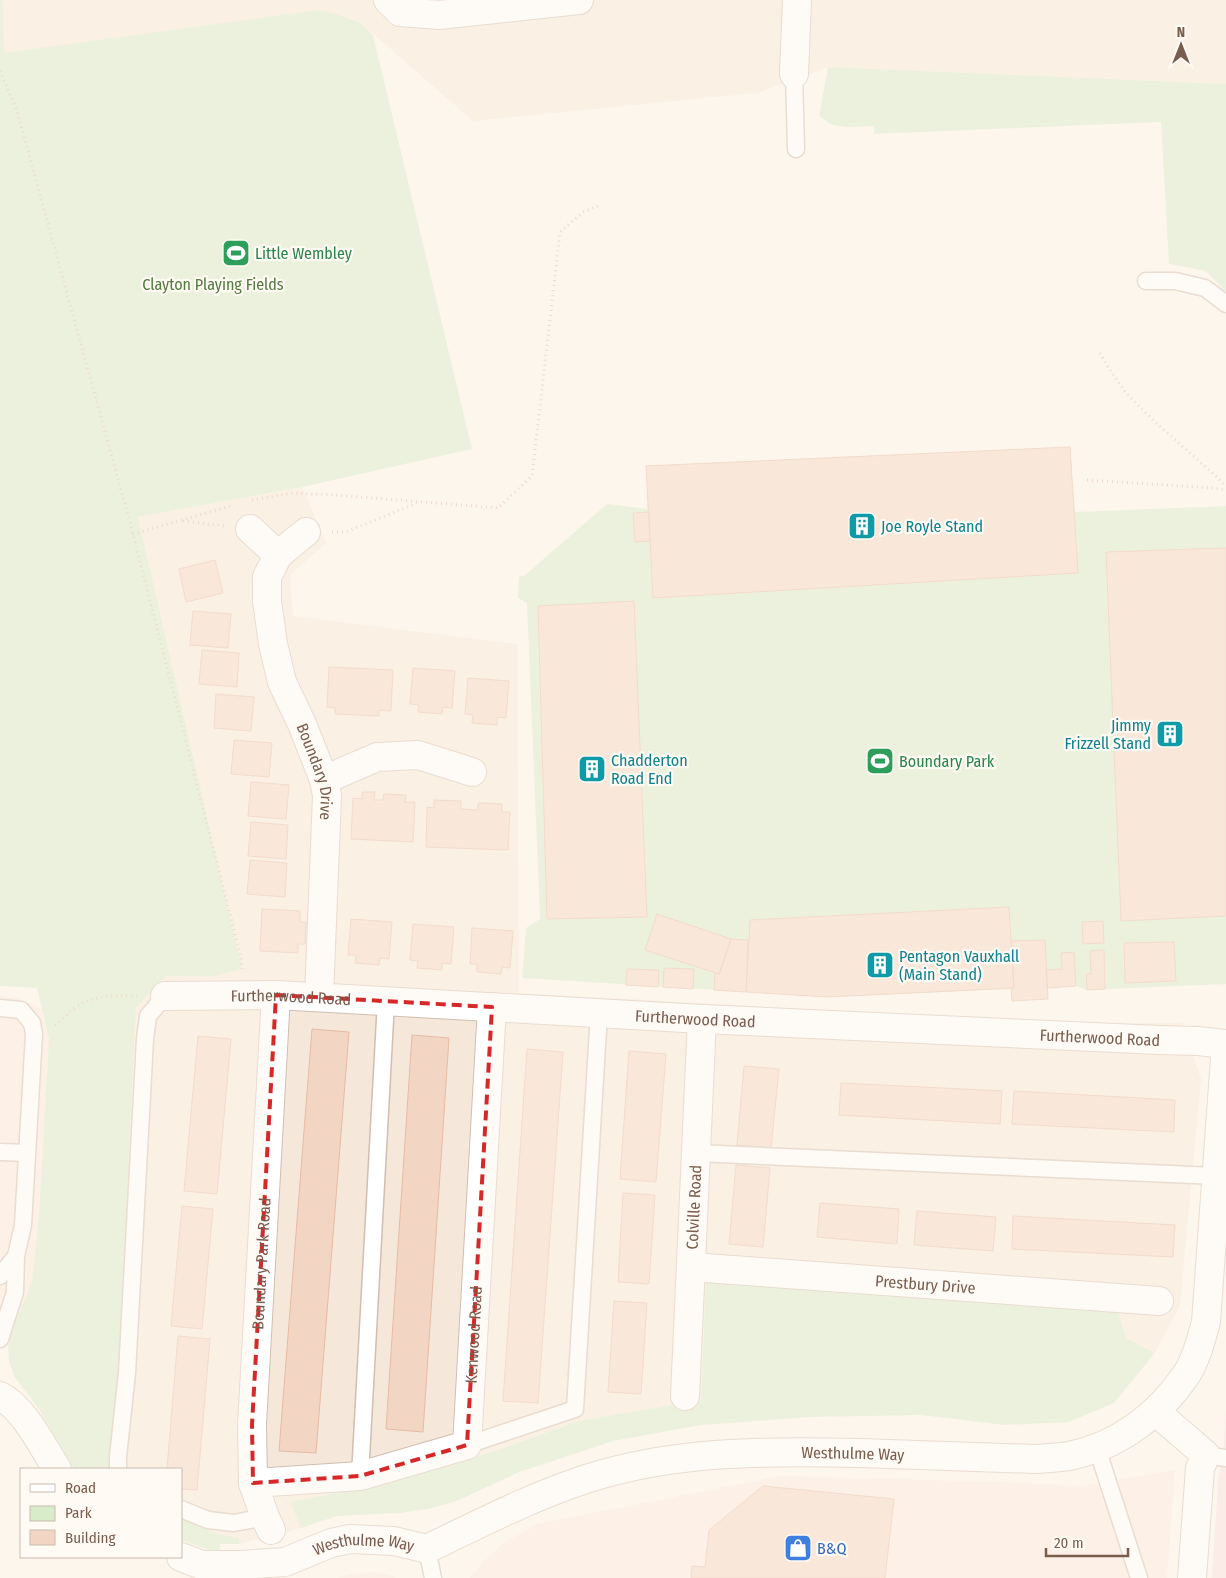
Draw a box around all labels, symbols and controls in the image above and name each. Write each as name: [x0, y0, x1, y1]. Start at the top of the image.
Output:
north arrow: [1156, 20, 1206, 70]
text: N: [1177, 24, 1185, 41]
sports icon: Little Wembley: [221, 238, 251, 268]
place label: Little Wembley: [255, 244, 353, 263]
park label: Clayton Playing Fields: [142, 275, 284, 294]
building icon: Joe Royle Stand: [847, 511, 877, 541]
place label: Joe Royle Stand: [881, 517, 983, 536]
place label: Jimmy Frizzell Stand: [1064, 716, 1152, 753]
building icon: Jimmy Frizzell Stand: [1155, 719, 1185, 749]
street label: Boundary Drive: [293, 720, 336, 821]
sports icon: Boundary Park: [865, 746, 895, 776]
place label: Chadderton Road End: [611, 751, 688, 788]
place label: Boundary Park: [899, 752, 995, 771]
building icon: Chadderton Road End: [577, 754, 607, 784]
place label: Pentagon Vauxhall (Main Stand): [899, 947, 1019, 984]
building icon: Pentagon Vauxhall (Main Stand): [865, 950, 895, 980]
street label: Furtherwood Road: [231, 986, 352, 1009]
street label: Furtherwood Road: [635, 1006, 756, 1031]
street label: Furtherwood Road: [1039, 1026, 1160, 1050]
street label: Colville Road: [683, 1164, 705, 1250]
street label: Boundary Park Road: [248, 1197, 275, 1330]
street label: Prestbury Drive: [875, 1271, 976, 1298]
street label: Kenwood Road: [462, 1286, 486, 1384]
street label: Westhulme Way: [801, 1443, 906, 1465]
legend: [20, 1468, 182, 1558]
text: Road: [65, 1479, 96, 1497]
text: Park: [65, 1504, 92, 1522]
scale bar: [1046, 1526, 1128, 1558]
text: Building: [65, 1529, 116, 1547]
street label: Westhulme Way: [310, 1530, 417, 1559]
shop icon: B&Q: [783, 1533, 813, 1563]
text: 20 m: [1054, 1534, 1084, 1552]
place label: B&Q: [817, 1539, 846, 1558]

